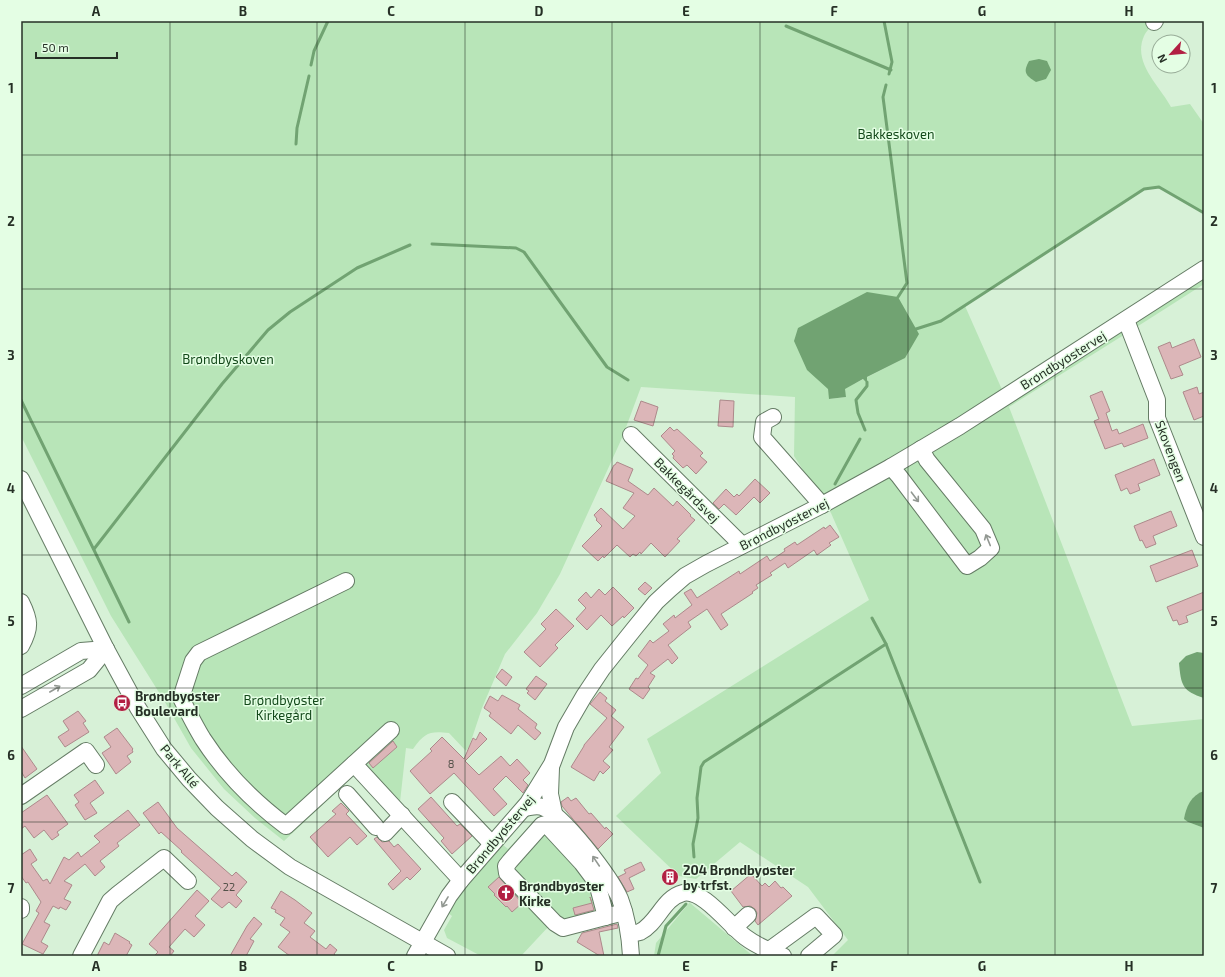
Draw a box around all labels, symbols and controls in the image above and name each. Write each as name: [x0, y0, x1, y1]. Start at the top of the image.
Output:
text: A: [92, 3, 101, 19]
text: B: [239, 3, 247, 19]
text: C: [387, 3, 395, 19]
text: D: [535, 3, 544, 19]
text: E: [682, 3, 690, 19]
text: F: [830, 3, 838, 19]
text: G: [978, 3, 986, 19]
text: H: [1125, 3, 1134, 19]
scale bar: [36, 34, 117, 60]
north arrow: [1151, 34, 1191, 74]
text: 50 m: [42, 40, 69, 54]
text: N: [1154, 52, 1169, 65]
text: 1: [8, 80, 14, 96]
text: 1: [1211, 80, 1217, 96]
park label: Bakkeskoven: [858, 126, 934, 142]
text: 2: [7, 213, 15, 229]
text: 2: [1210, 213, 1218, 229]
street label: Brøndbyøstervej: [1017, 327, 1109, 393]
text: 3: [7, 347, 15, 363]
text: 3: [1210, 347, 1218, 363]
park label: Brøndbyskoven: [182, 351, 274, 367]
street label: Skovengen: [1152, 418, 1190, 484]
street label: Bakkegårdsvej: [651, 454, 723, 526]
text: 4: [7, 480, 15, 496]
text: 4: [1210, 480, 1218, 496]
one-way arrow: [911, 492, 919, 503]
street label: Brøndbyøstervej: [737, 495, 831, 553]
one-way arrow: [984, 534, 991, 546]
text: 5: [7, 613, 15, 629]
text: 5: [1210, 613, 1218, 629]
one-way arrow: [49, 685, 61, 693]
place label: Brøndbyøster Boulevard: [135, 688, 220, 719]
park label: Brøndbyøster Kirkegård: [243, 692, 325, 723]
bus stop icon: Brøndbyøster Boulevard: [112, 693, 132, 713]
street label: Park Allé: [157, 741, 203, 791]
text: 6: [7, 747, 15, 763]
text: 6: [1210, 747, 1218, 763]
house number: 8: [448, 757, 454, 770]
street label: Brøndbyøstervej: [462, 791, 538, 877]
one-way arrow: [592, 856, 600, 867]
place label: 204 Brøndbyøster by trfst.: [683, 862, 795, 893]
building icon: 204 Brøndbyøster by trfst.: [660, 867, 680, 887]
place label: Brøndbyøster Kirke: [519, 878, 604, 909]
text: 7: [8, 880, 15, 896]
house number: 22: [223, 880, 235, 893]
text: 7: [1211, 880, 1218, 896]
church icon: Brøndbyøster Kirke: [496, 883, 516, 903]
one-way arrow: [441, 896, 449, 908]
text: A: [92, 958, 101, 974]
text: B: [239, 958, 247, 974]
text: C: [387, 958, 395, 974]
text: D: [535, 958, 544, 974]
text: E: [682, 958, 690, 974]
text: F: [830, 958, 838, 974]
text: G: [978, 958, 986, 974]
text: H: [1125, 958, 1134, 974]

